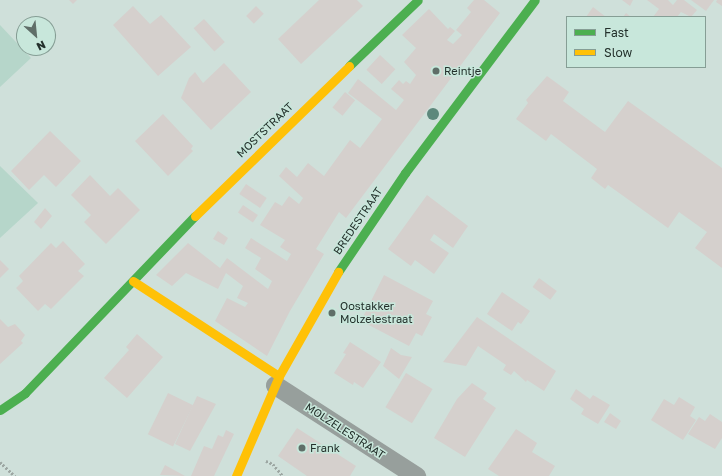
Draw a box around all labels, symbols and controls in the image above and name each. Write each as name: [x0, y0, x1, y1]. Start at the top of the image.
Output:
north arrow: [16, 16, 56, 56]
legend: [566, 16, 706, 68]
text: Fast: [604, 25, 629, 40]
text: N: [35, 39, 48, 54]
text: Slow: [604, 45, 632, 60]
place label: Reintje: [444, 64, 481, 78]
marker: Reintje: [431, 66, 441, 76]
street label: MOSTSTRAAT: [234, 100, 296, 160]
street label: BREDESTRAAT: [331, 185, 385, 257]
place label: Oostakker Molzelestraat: [340, 300, 413, 326]
marker: Oostakker Molzelestraat: [327, 308, 337, 318]
street label: MOLZELESTRAAT: [303, 400, 387, 462]
place label: Frank: [310, 441, 340, 455]
marker: Frank: [297, 443, 307, 453]

